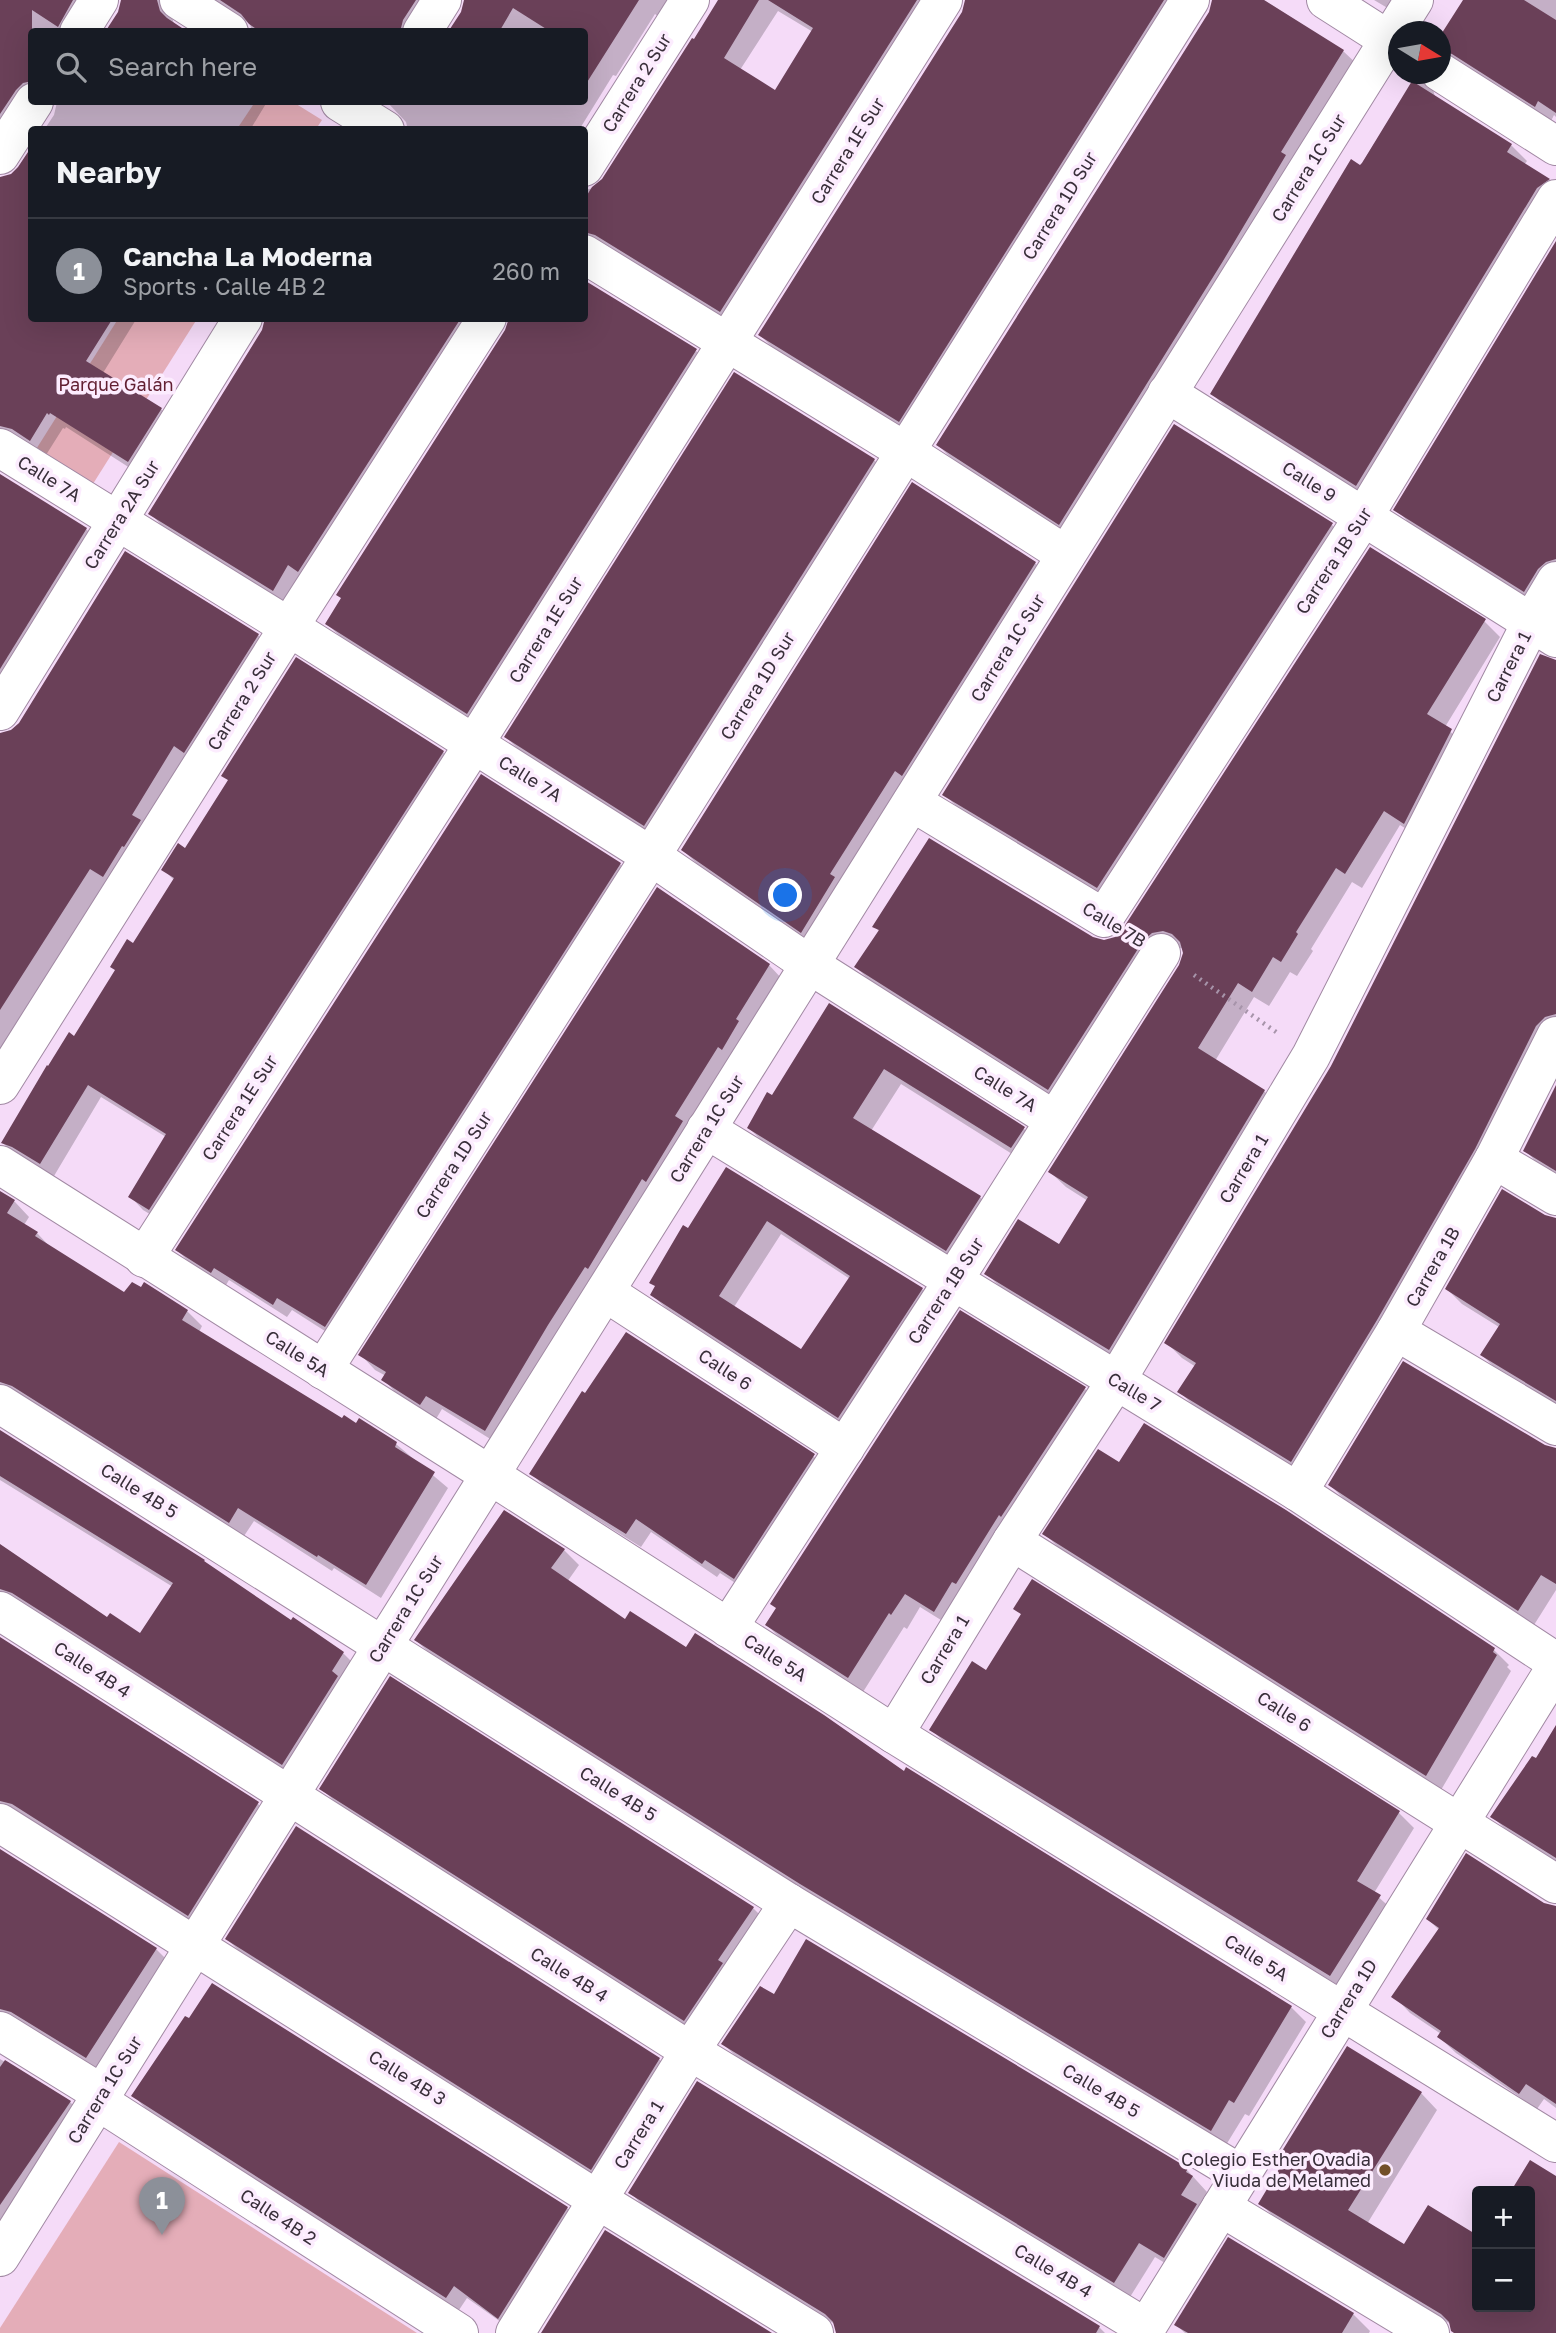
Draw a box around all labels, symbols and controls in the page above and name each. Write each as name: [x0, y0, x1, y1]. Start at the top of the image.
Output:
north arrow: [1388, 21, 1451, 84]
search box: [28, 28, 588, 105]
street label: Carrera 2 Sur: [597, 29, 675, 136]
icon: search: [52, 48, 90, 86]
text: Search here: [108, 51, 257, 82]
street label: Carrera 1E Sur: [806, 93, 889, 208]
street label: Carrera 1C Sur: [1266, 109, 1350, 226]
street label: Carrera 1D Sur: [1017, 147, 1101, 264]
text: Nearby: [56, 154, 161, 190]
text: Cancha La Moderna: [123, 241, 372, 272]
text: 1: [73, 257, 85, 285]
text: 260 m: [492, 257, 560, 285]
text: Sports · Calle 4B 2: [123, 272, 326, 300]
park label: Parque Galán: [58, 373, 174, 395]
street label: Calle 7A: [14, 450, 85, 506]
street label: Carrera 2A Sur: [79, 456, 164, 573]
street label: Calle 9: [1278, 456, 1341, 506]
street label: Carrera 1B Sur: [1290, 503, 1376, 618]
street label: Carrera 1E Sur: [504, 572, 587, 687]
street label: Carrera 1C Sur: [965, 589, 1049, 706]
street label: Carrera 1D Sur: [715, 627, 799, 744]
street label: Carrera 1: [1481, 627, 1535, 706]
street label: Carrera 2 Sur: [202, 647, 280, 754]
street label: Calle 7A: [495, 750, 566, 806]
your location: [768, 878, 802, 912]
street label: Calle 7B: [1079, 897, 1150, 952]
street label: Carrera 1E Sur: [197, 1050, 282, 1165]
street label: Calle 7A: [970, 1060, 1041, 1116]
street label: Carrera 1C Sur: [664, 1070, 748, 1187]
street label: Carrera 1D Sur: [410, 1107, 496, 1222]
street label: Carrera 1: [1214, 1130, 1273, 1207]
street label: Carrera 1B: [1400, 1222, 1464, 1311]
street label: Carrera 1B Sur: [902, 1233, 988, 1348]
street label: Calle 5A: [262, 1325, 334, 1381]
street label: Calle 6: [695, 1344, 757, 1395]
street label: Calle 7: [1104, 1367, 1165, 1416]
street label: Calle 4B 5: [97, 1458, 182, 1522]
street label: Carrera 1C Sur: [363, 1550, 447, 1667]
street label: Carrera 1: [915, 1611, 974, 1688]
street label: Calle 5A: [740, 1629, 811, 1686]
street label: Calle 4B 4: [50, 1636, 135, 1702]
street label: Calle 6: [1253, 1686, 1316, 1736]
street label: Calle 4B 5: [576, 1761, 661, 1825]
street label: Calle 5A: [1221, 1929, 1293, 1985]
street label: Calle 4B 4: [527, 1942, 612, 2007]
street label: Carrera 1D: [1315, 1955, 1381, 2042]
street label: Carrera 1C Sur: [62, 2031, 146, 2148]
street label: Calle 4B 3: [365, 2045, 450, 2109]
street label: Calle 4B 5: [1059, 2058, 1144, 2122]
street label: Carrera 1: [608, 2096, 668, 2173]
place label: Colegio Esther Ovadia Viuda de Melamed: [1181, 2148, 1371, 2191]
marker: Colegio Esther Ovadia Viuda de Melamed: [1377, 2162, 1393, 2178]
pin: 1: [139, 2177, 185, 2235]
street label: Calle 4B 2: [236, 2183, 321, 2249]
map controls: [1472, 2186, 1535, 2312]
button: +: [1472, 2186, 1535, 2249]
street label: Calle 4B 4: [1010, 2238, 1097, 2302]
button: −: [1472, 2249, 1535, 2312]

